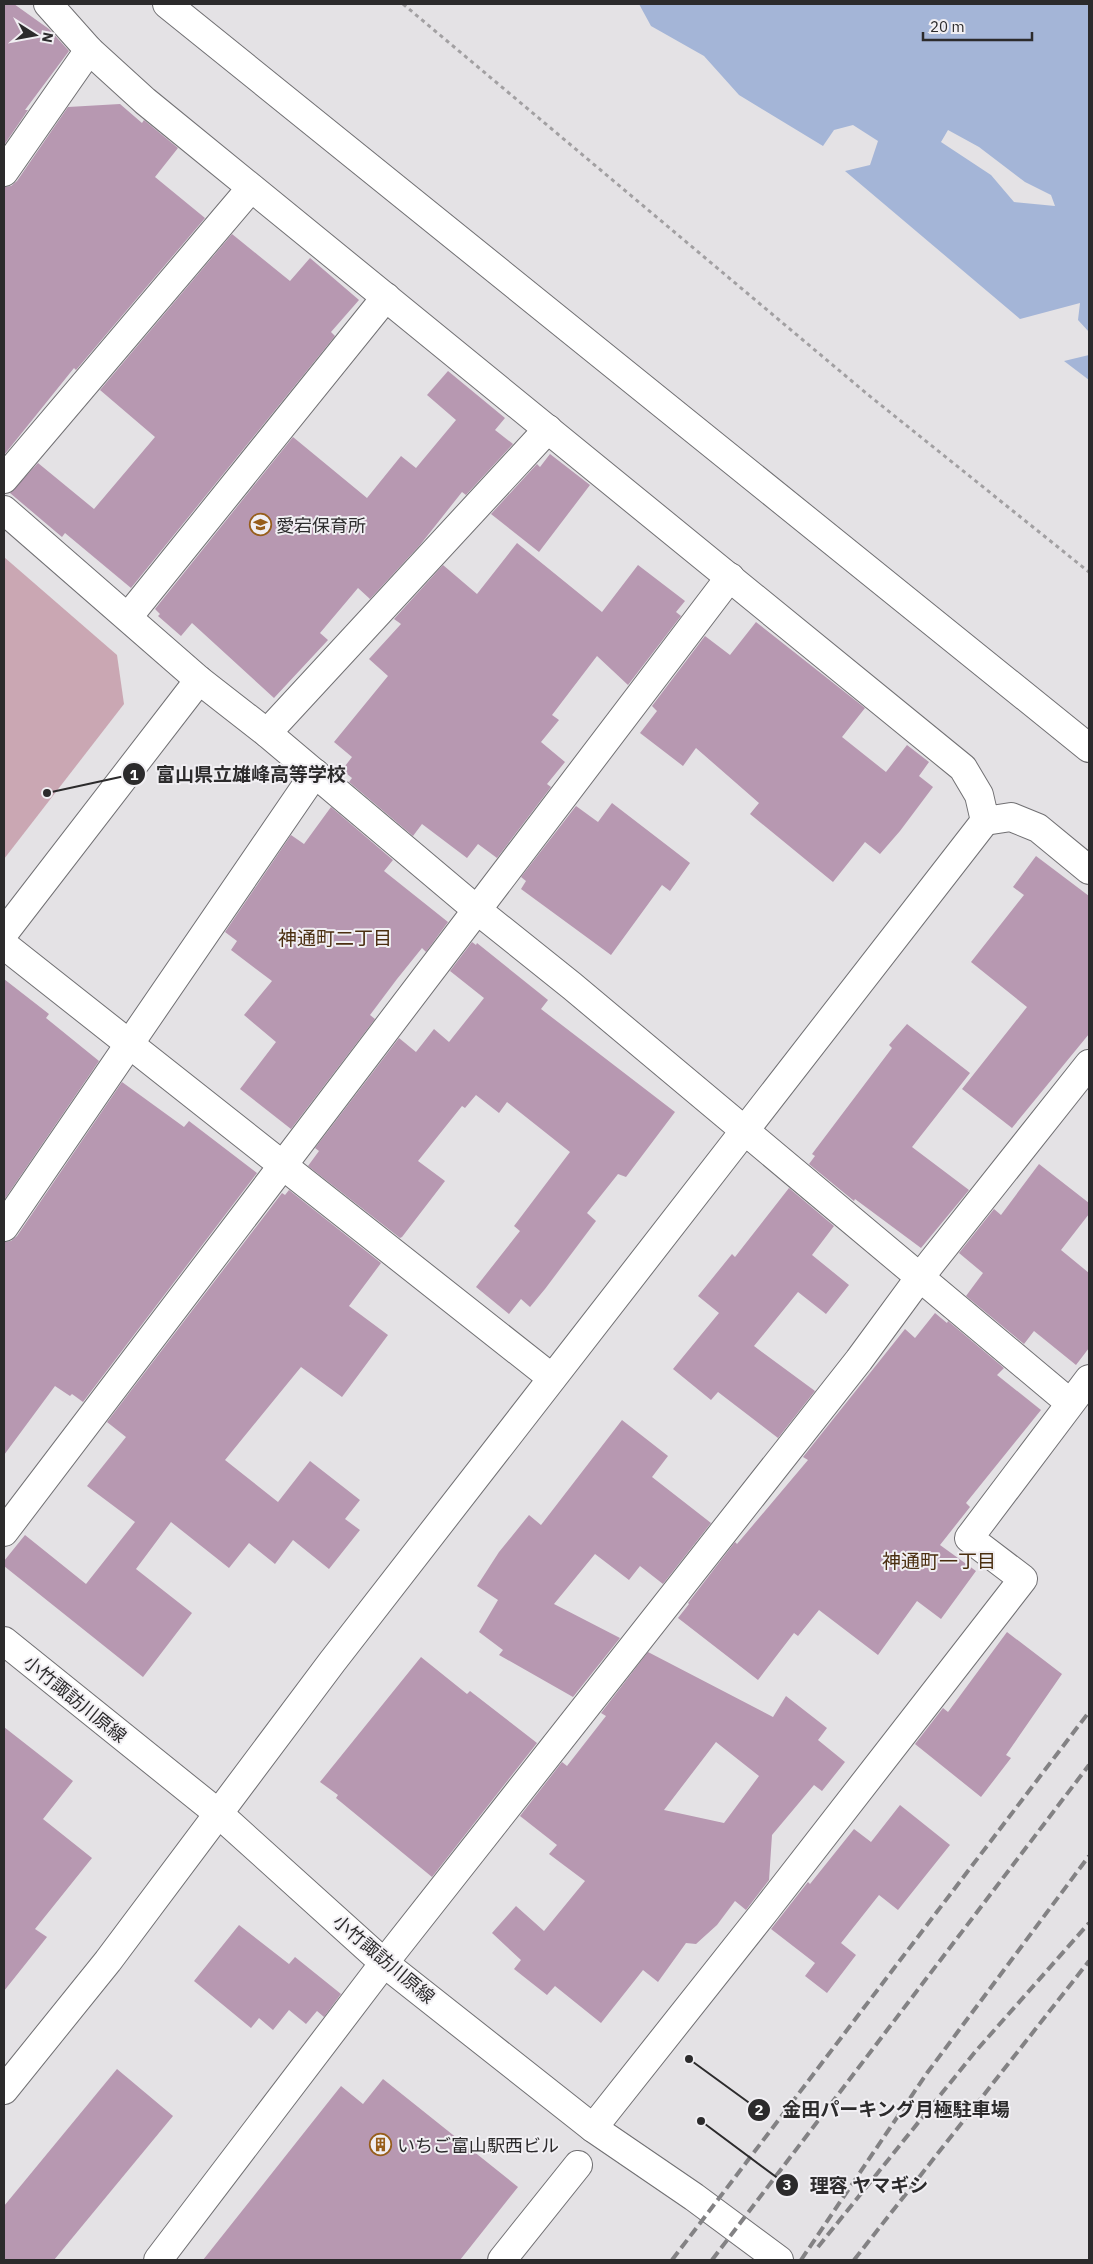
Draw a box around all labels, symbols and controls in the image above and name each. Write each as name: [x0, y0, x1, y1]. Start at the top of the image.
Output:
north arrow: [10, 10, 60, 60]
scale bar: [923, 10, 1032, 42]
text: 20 m: [930, 17, 965, 36]
text: N: [38, 31, 58, 44]
school or university icon: 愛宕保育所: [248, 513, 272, 537]
place label: 愛宕保育所: [276, 514, 366, 537]
callout: 富山県立雄峰高等学校: [121, 757, 356, 791]
text: 富山県立雄峰高等学校: [156, 762, 346, 786]
text: 1: [129, 765, 139, 784]
district label: 神通町二丁目: [278, 926, 392, 950]
district label: 神通町一丁目: [882, 1549, 996, 1573]
street label: 小竹諏訪川原線: [19, 1650, 131, 1748]
street label: 小竹諏訪川原線: [328, 1910, 440, 2008]
callout: 金田パーキング月極駐車場: [747, 2093, 1020, 2127]
text: 金田パーキング月極駐車場: [782, 2097, 1010, 2121]
text: 2: [754, 2100, 764, 2119]
building icon: いちご富山駅西ビル: [369, 2133, 393, 2157]
place label: いちご富山駅西ビル: [397, 2134, 559, 2157]
callout: 理容 ヤマギシ: [775, 2168, 938, 2202]
text: 理容 ヤマギシ: [810, 2173, 928, 2197]
text: 3: [782, 2175, 792, 2194]

